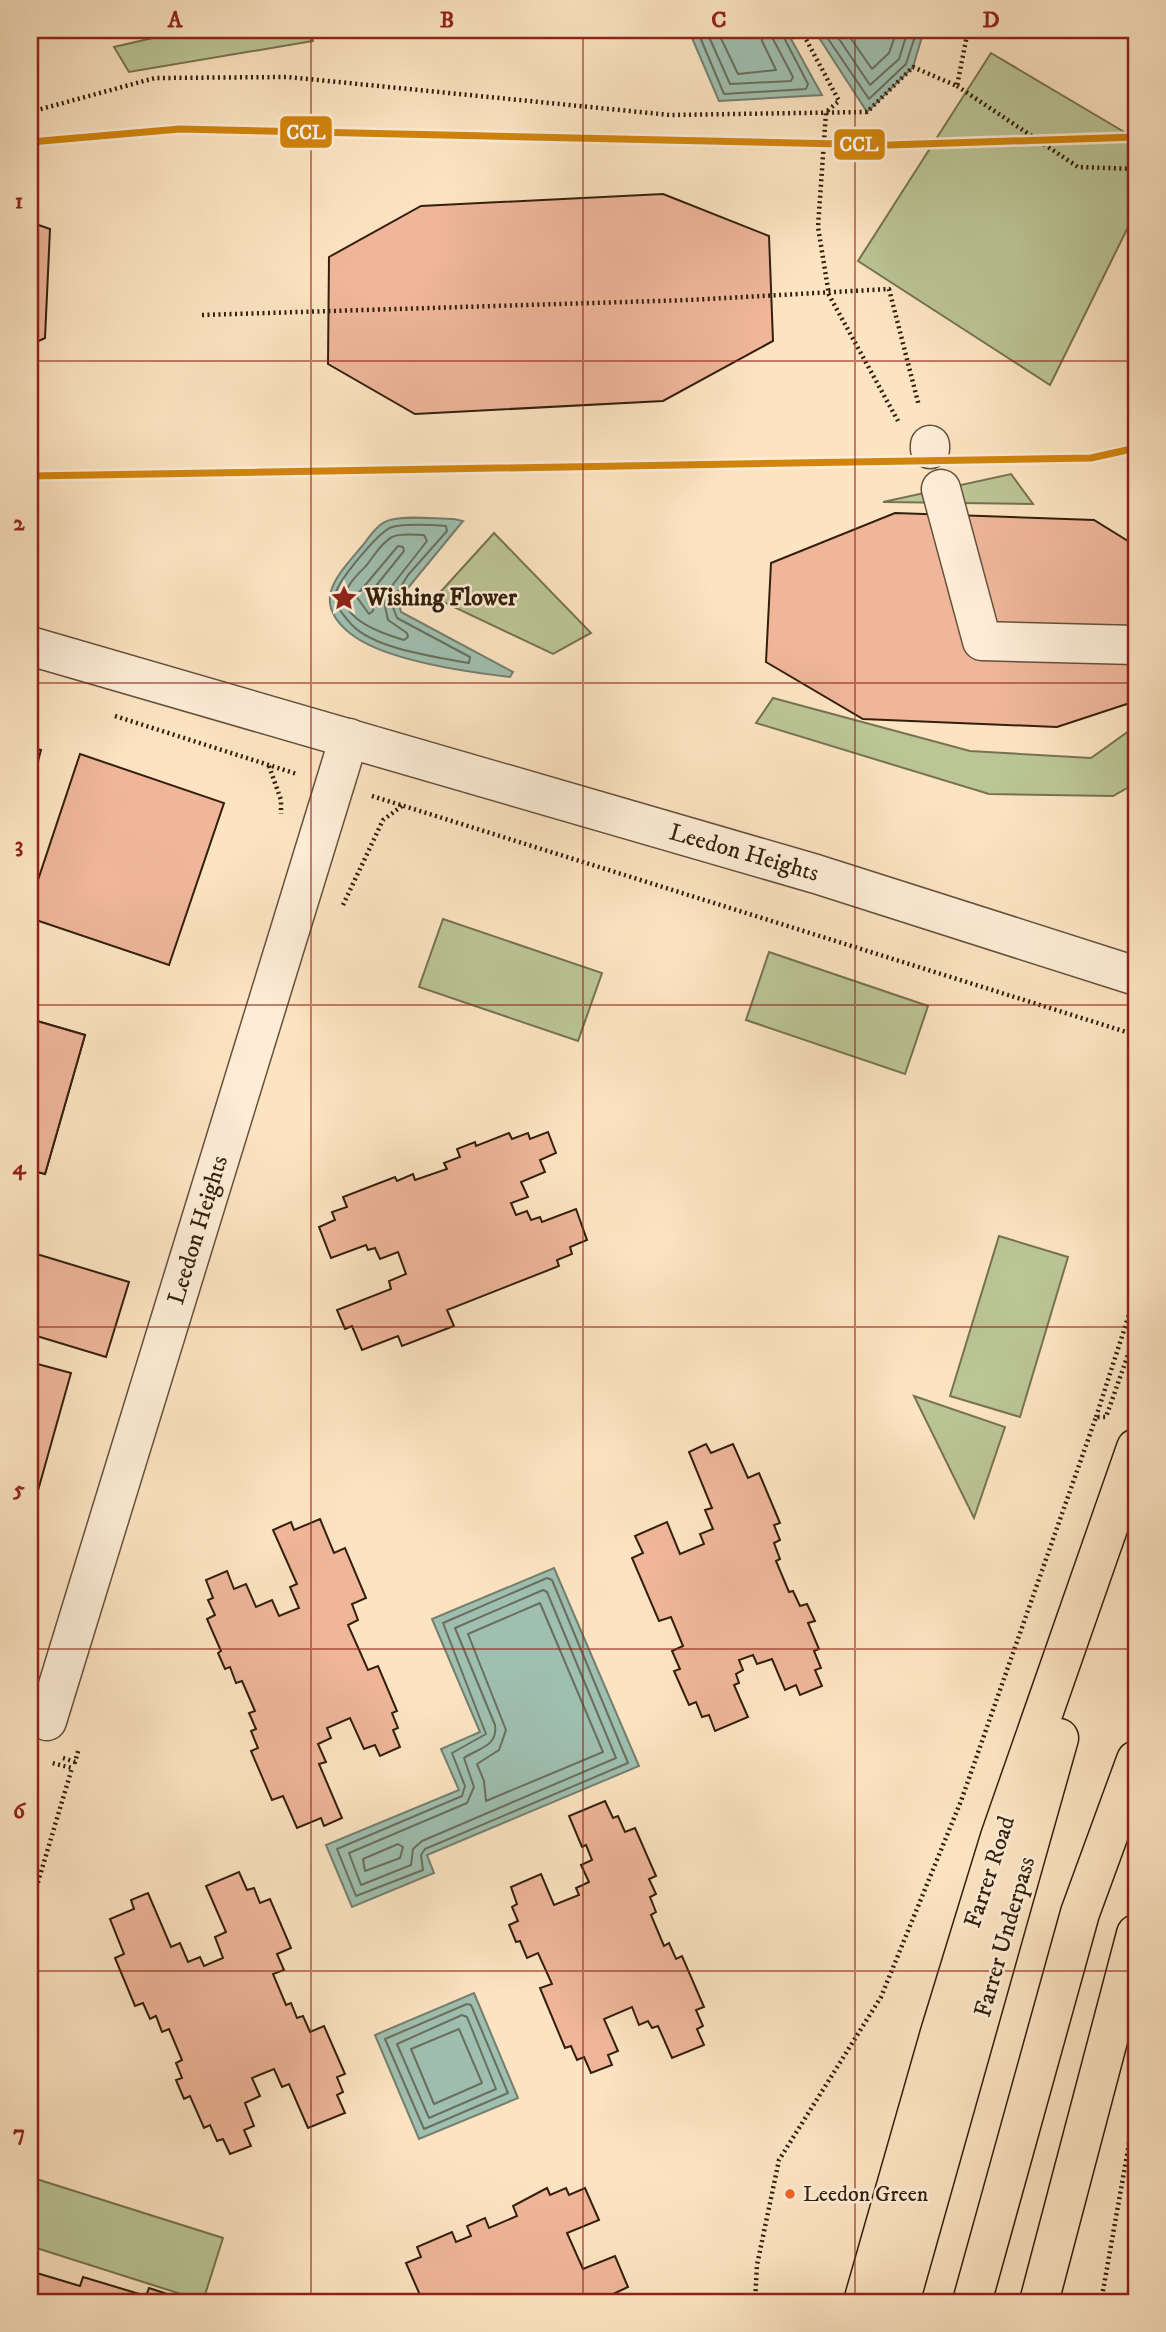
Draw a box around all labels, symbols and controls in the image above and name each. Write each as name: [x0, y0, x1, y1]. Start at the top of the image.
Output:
text: A: [167, 6, 184, 35]
text: B: [440, 6, 454, 35]
text: C: [711, 6, 727, 35]
text: D: [982, 6, 1000, 35]
line badge: CCL: [279, 115, 333, 149]
text: CCL: [287, 122, 326, 145]
line badge: CCL: [833, 128, 886, 161]
text: CCL: [840, 134, 879, 157]
text: 1: [15, 187, 23, 216]
text: 2: [13, 509, 25, 538]
place icon: Wishing Flower: [329, 583, 359, 613]
place label: Wishing Flower: [364, 583, 518, 613]
street label: Leedon Heights: [666, 817, 822, 889]
text: 3: [15, 831, 23, 860]
street label: Leedon Heights: [161, 1152, 235, 1308]
text: 4: [12, 1153, 27, 1182]
text: 5: [12, 1475, 25, 1504]
text: 6: [13, 1797, 27, 1826]
street label: Farrer Road: [958, 1812, 1022, 1932]
street label: Farrer Underpass: [968, 1853, 1042, 2021]
text: 7: [13, 2119, 25, 2148]
place label: Leedon Green: [803, 2181, 929, 2208]
marker: Leedon Green: [783, 2187, 797, 2201]

